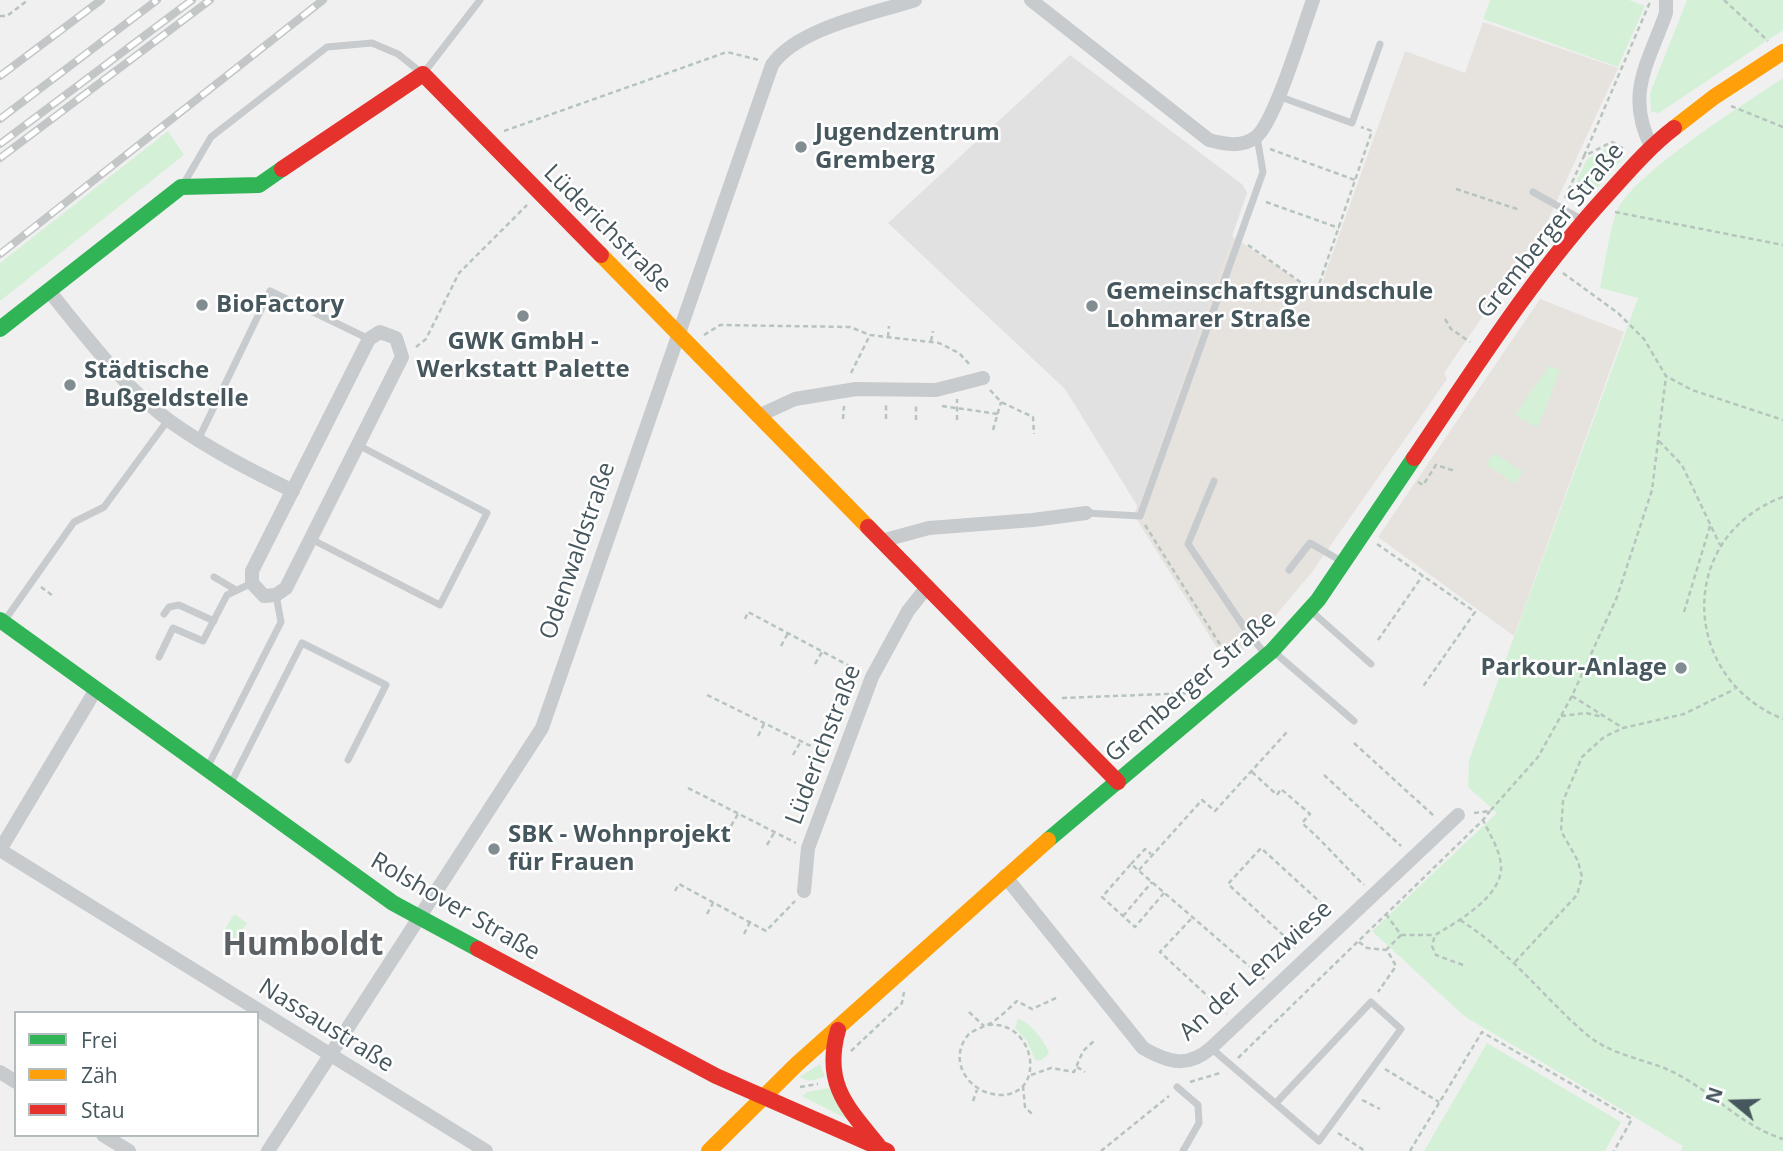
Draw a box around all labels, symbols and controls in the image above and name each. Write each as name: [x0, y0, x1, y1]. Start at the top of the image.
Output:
place label: Jugendzentrum Gremberg: [815, 119, 1000, 175]
street label: Gremberger Straße: [1472, 138, 1630, 324]
marker: Jugendzentrum Gremberg: [793, 139, 809, 155]
street label: Lüderichstraße: [537, 159, 677, 299]
place label: Gemeinschaftsgrundschule Lohmarer Straße: [1106, 278, 1433, 334]
place label: BioFactory: [216, 291, 344, 319]
marker: BioFactory: [194, 297, 210, 313]
marker: Gemeinschaftsgrundschule Lohmarer Straße: [1084, 298, 1100, 314]
marker: GWK GmbH - Werkstatt Palette: [515, 308, 531, 324]
place label: GWK GmbH - Werkstatt Palette: [416, 328, 630, 384]
place label: Städtische Bußgeldstelle: [84, 357, 249, 413]
marker: Städtische Bußgeldstelle: [62, 377, 78, 393]
street label: Odenwaldstraße: [534, 458, 622, 644]
street label: Gremberger Straße: [1100, 605, 1282, 769]
place label: Parkour-Anlage: [1481, 654, 1667, 682]
marker: Parkour-Anlage: [1673, 660, 1689, 676]
street label: Lüderichstraße: [780, 661, 868, 829]
place label: SBK - Wohnprojekt für Frauen: [508, 821, 731, 877]
marker: SBK - Wohnprojekt für Frauen: [486, 841, 502, 857]
street label: Rolshover Straße: [365, 847, 545, 967]
street label: An der Lenzwiese: [1174, 895, 1338, 1047]
district label: Humboldt: [223, 927, 383, 965]
street label: Nassaustraße: [253, 973, 399, 1079]
legend: [14, 1011, 259, 1137]
text: Frei: [81, 1026, 118, 1054]
text: Zäh: [81, 1061, 118, 1089]
north arrow: [1699, 1067, 1769, 1137]
text: N: [1699, 1084, 1729, 1107]
text: Stau: [81, 1096, 125, 1124]

